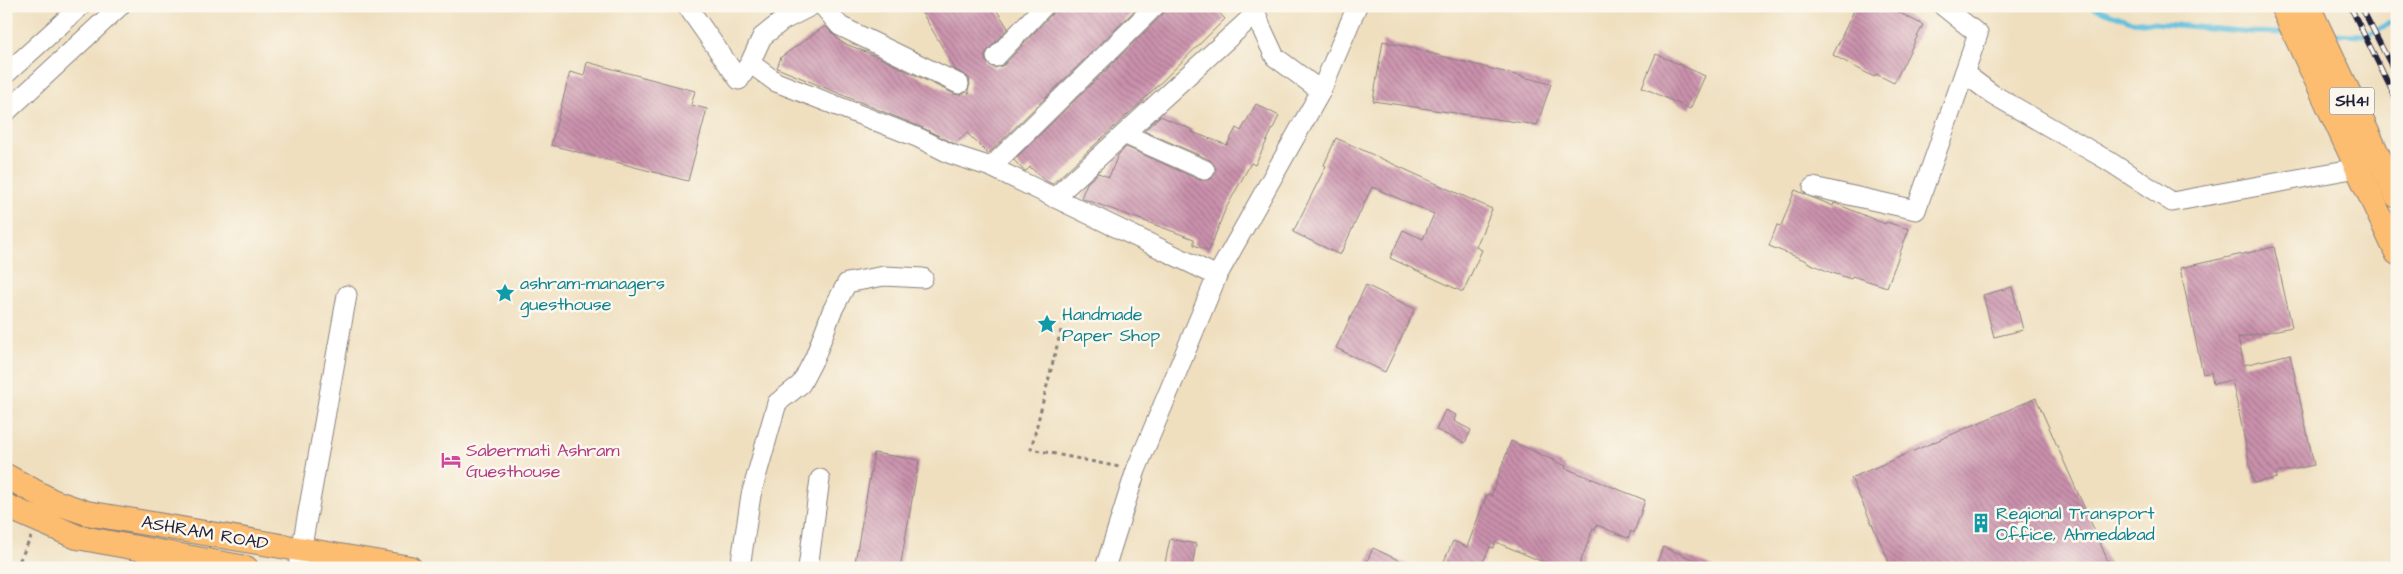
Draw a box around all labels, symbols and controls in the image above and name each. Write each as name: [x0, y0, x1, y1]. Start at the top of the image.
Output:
road number: SH41: [2330, 88, 2374, 114]
place label: ashram-managers guesthouse: [520, 271, 665, 318]
place icon: ashram-managers guesthouse: [494, 282, 516, 304]
place label: Handmade Paper Shop: [1062, 302, 1160, 348]
place icon: Handmade Paper Shop: [1036, 313, 1058, 335]
place label: Sabermati Ashram Guesthouse: [466, 438, 619, 484]
hotel icon: Sabermati Ashram Guesthouse: [440, 449, 462, 471]
place label: Regional Transport Office, Ahmedabad: [1996, 501, 2155, 547]
street label: ASHRAM ROAD: [140, 510, 271, 557]
building icon: Regional Transport Office, Ahmedabad: [1970, 512, 1992, 534]

